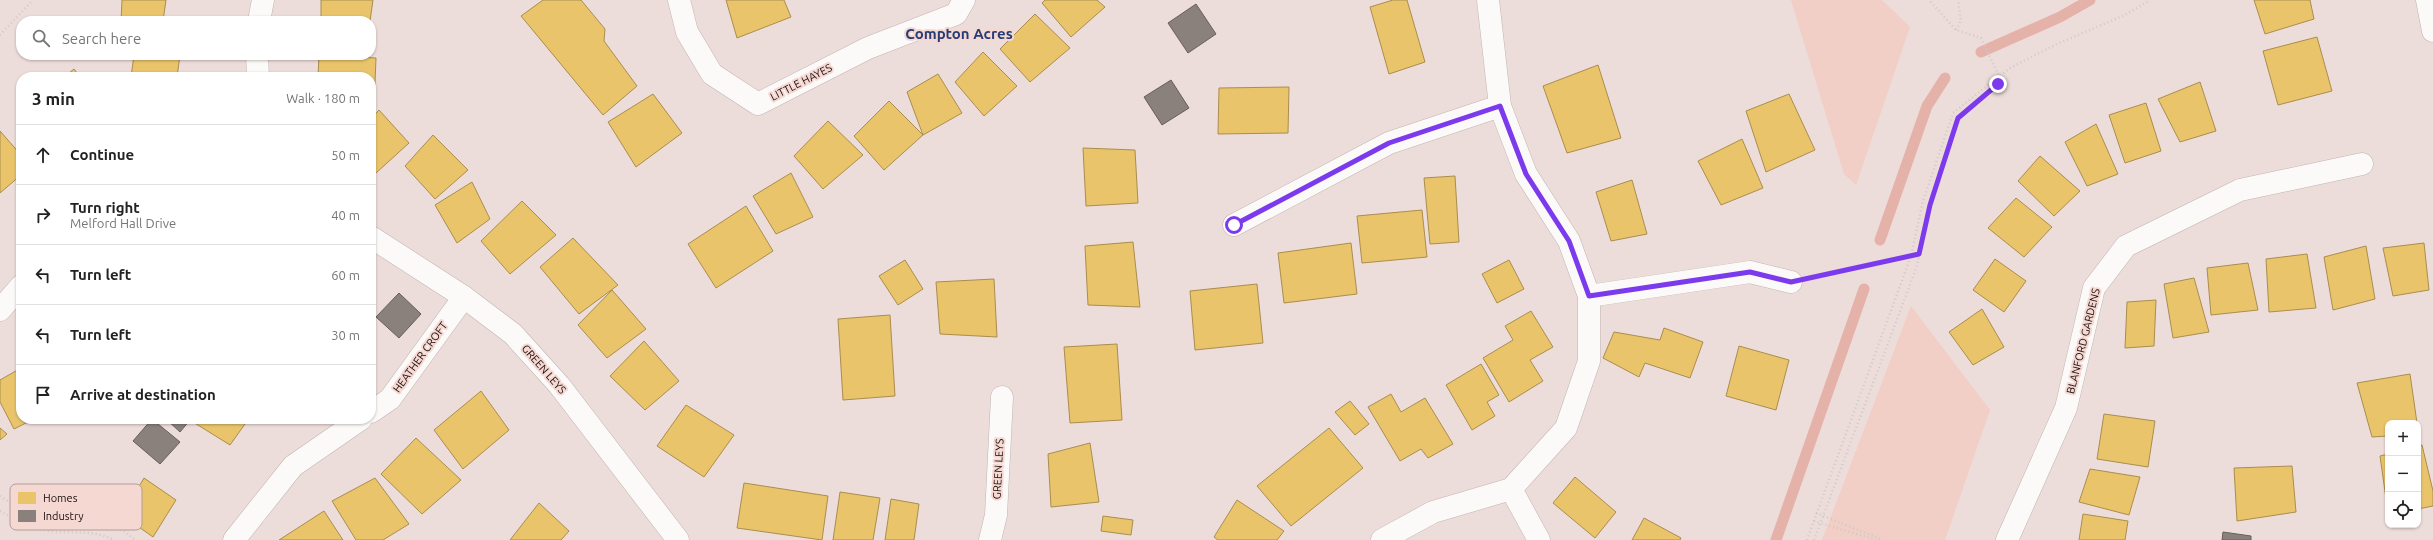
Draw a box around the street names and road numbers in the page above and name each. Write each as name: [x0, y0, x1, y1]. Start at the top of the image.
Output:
street label: LITTLE HAYES: [768, 61, 834, 103]
street label: BLANFORD GARDENS: [2064, 287, 2102, 395]
street label: HEATHER CROFT: [390, 319, 450, 395]
street label: GREEN LEYS: [520, 342, 569, 396]
street label: GREEN LEYS: [990, 438, 1006, 500]

